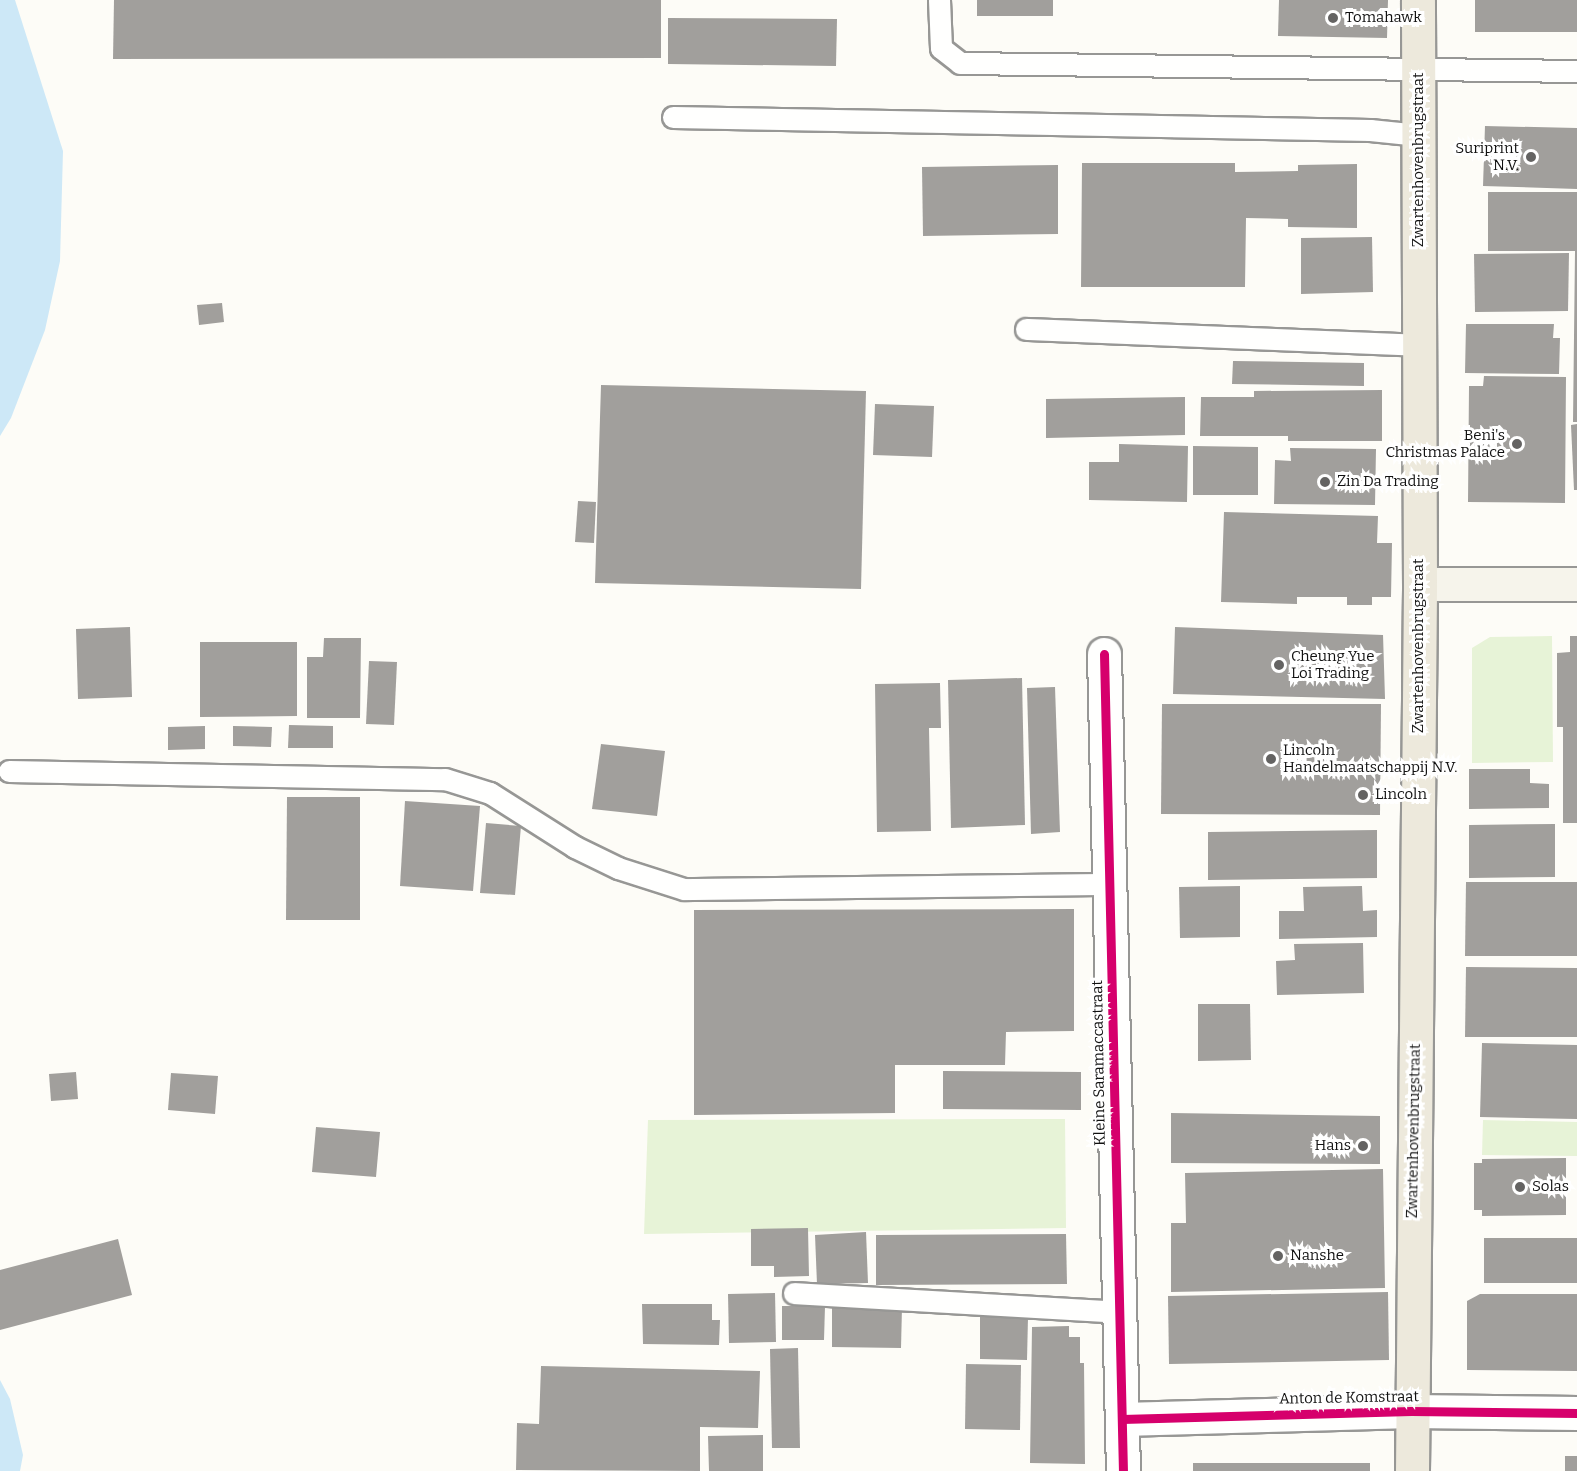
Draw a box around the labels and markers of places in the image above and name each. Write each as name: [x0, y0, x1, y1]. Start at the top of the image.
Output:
place label: Tomahawk: [1345, 9, 1422, 27]
marker: Tomahawk: [1326, 11, 1340, 25]
place label: Suriprint N.V.: [1455, 139, 1519, 174]
marker: Suriprint N.V.: [1524, 150, 1538, 164]
place label: Beni's Christmas Palace: [1386, 426, 1505, 461]
marker: Beni's Christmas Palace: [1510, 437, 1524, 451]
place label: Zin Da Trading: [1337, 473, 1439, 491]
marker: Zin Da Trading: [1318, 475, 1332, 489]
place label: Cheung Yue Loi Trading: [1291, 647, 1374, 682]
marker: Cheung Yue Loi Trading: [1272, 658, 1286, 672]
place label: Lincoln Handelmaatschappij N.V.: [1283, 741, 1457, 776]
marker: Lincoln Handelmaatschappij N.V.: [1264, 752, 1278, 766]
place label: Lincoln: [1375, 786, 1427, 804]
marker: Lincoln: [1356, 788, 1370, 802]
place label: Hans: [1314, 1137, 1351, 1155]
marker: Hans: [1356, 1139, 1370, 1153]
place label: Solas: [1532, 1178, 1569, 1196]
marker: Solas: [1513, 1180, 1527, 1194]
place label: Nanshe: [1290, 1247, 1344, 1265]
marker: Nanshe: [1271, 1249, 1285, 1263]

